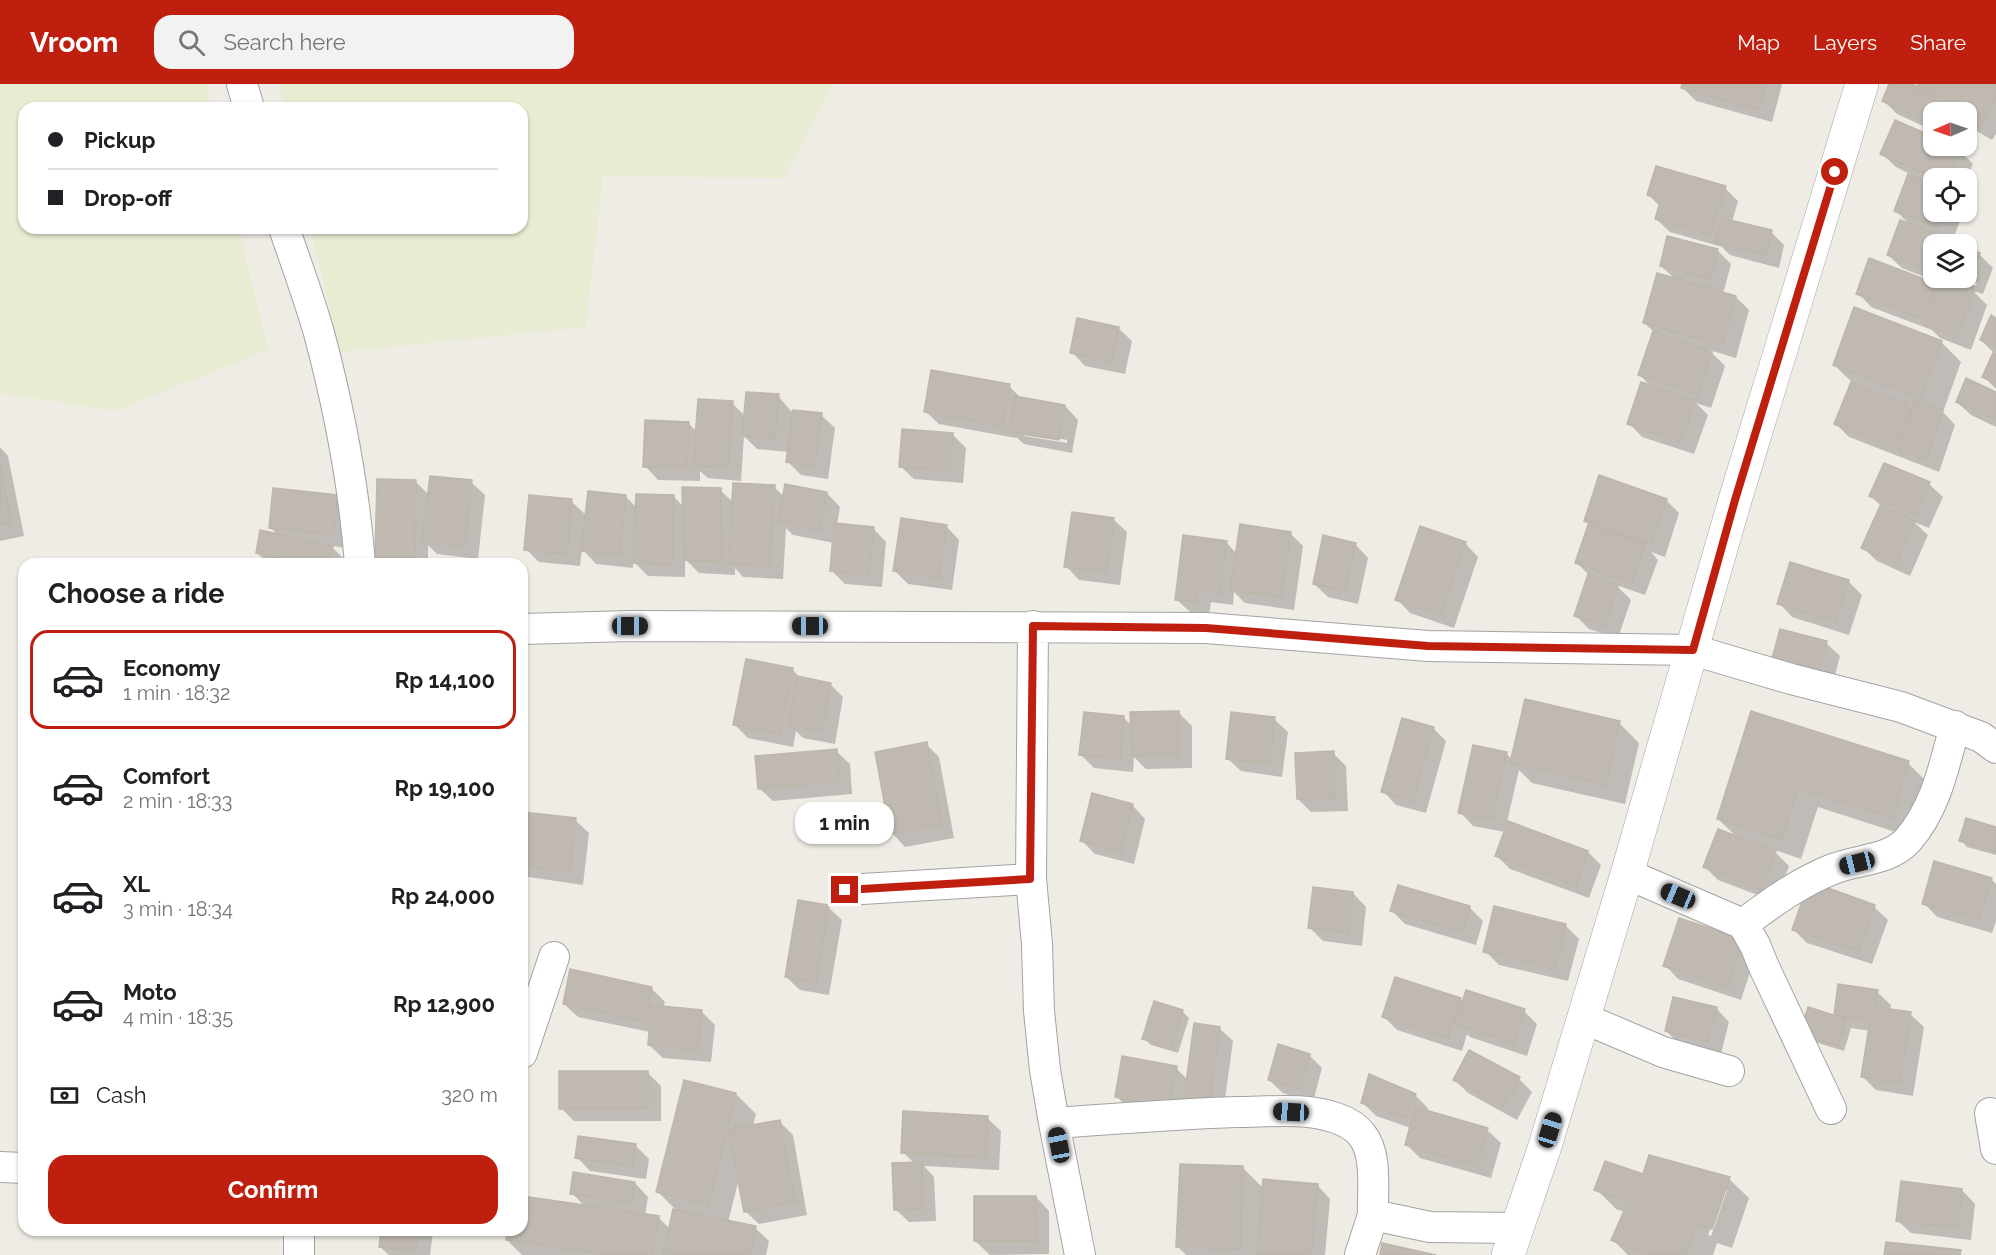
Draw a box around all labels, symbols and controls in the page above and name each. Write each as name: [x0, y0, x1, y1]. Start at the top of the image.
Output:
search box: [154, 15, 574, 69]
text: Vroom: [30, 26, 118, 59]
icon: search: [175, 26, 208, 59]
text: Search here: [223, 29, 346, 55]
text: Map: [1737, 30, 1780, 55]
text: Layers: [1813, 30, 1877, 55]
text: Share: [1910, 30, 1966, 55]
north arrow: [1923, 102, 1977, 156]
map controls: [1923, 102, 1977, 288]
text: Pickup: [84, 127, 156, 153]
route start: [1821, 158, 1848, 185]
button: locate: [1923, 168, 1977, 222]
text: Drop-off: [84, 185, 172, 211]
button: layers: [1923, 234, 1977, 288]
text: Choose a ride: [48, 578, 224, 609]
car: [612, 617, 648, 635]
car: [792, 617, 828, 635]
icon: car: [51, 653, 105, 707]
text: Economy: [123, 655, 221, 681]
text: Rp 14,100: [395, 667, 495, 693]
text: 1 min · 18:32: [123, 681, 230, 705]
icon: car: [51, 761, 105, 815]
text: Comfort: [123, 763, 210, 789]
text: Rp 19,100: [394, 775, 495, 801]
text: 2 min · 18:33: [123, 789, 232, 813]
callout: 1 min: [796, 803, 894, 845]
text: 1 min: [819, 811, 870, 835]
car: [1837, 850, 1877, 876]
icon: car: [51, 869, 105, 923]
text: XL: [123, 871, 150, 897]
route end: [831, 876, 858, 903]
car: [1658, 881, 1698, 911]
text: Rp 24,000: [391, 883, 495, 909]
text: 3 min · 18:34: [123, 897, 233, 921]
icon: car: [51, 977, 105, 1031]
text: Moto: [123, 979, 177, 1005]
text: Rp 12,900: [393, 991, 495, 1017]
text: 4 min · 18:35: [123, 1005, 233, 1029]
icon: cash: [48, 1079, 81, 1112]
text: Cash: [96, 1082, 147, 1108]
text: 320 m: [441, 1083, 498, 1107]
car: [1273, 1102, 1309, 1122]
car: [1536, 1110, 1564, 1150]
car: [1047, 1126, 1071, 1164]
button: Confirm: [48, 1155, 498, 1224]

